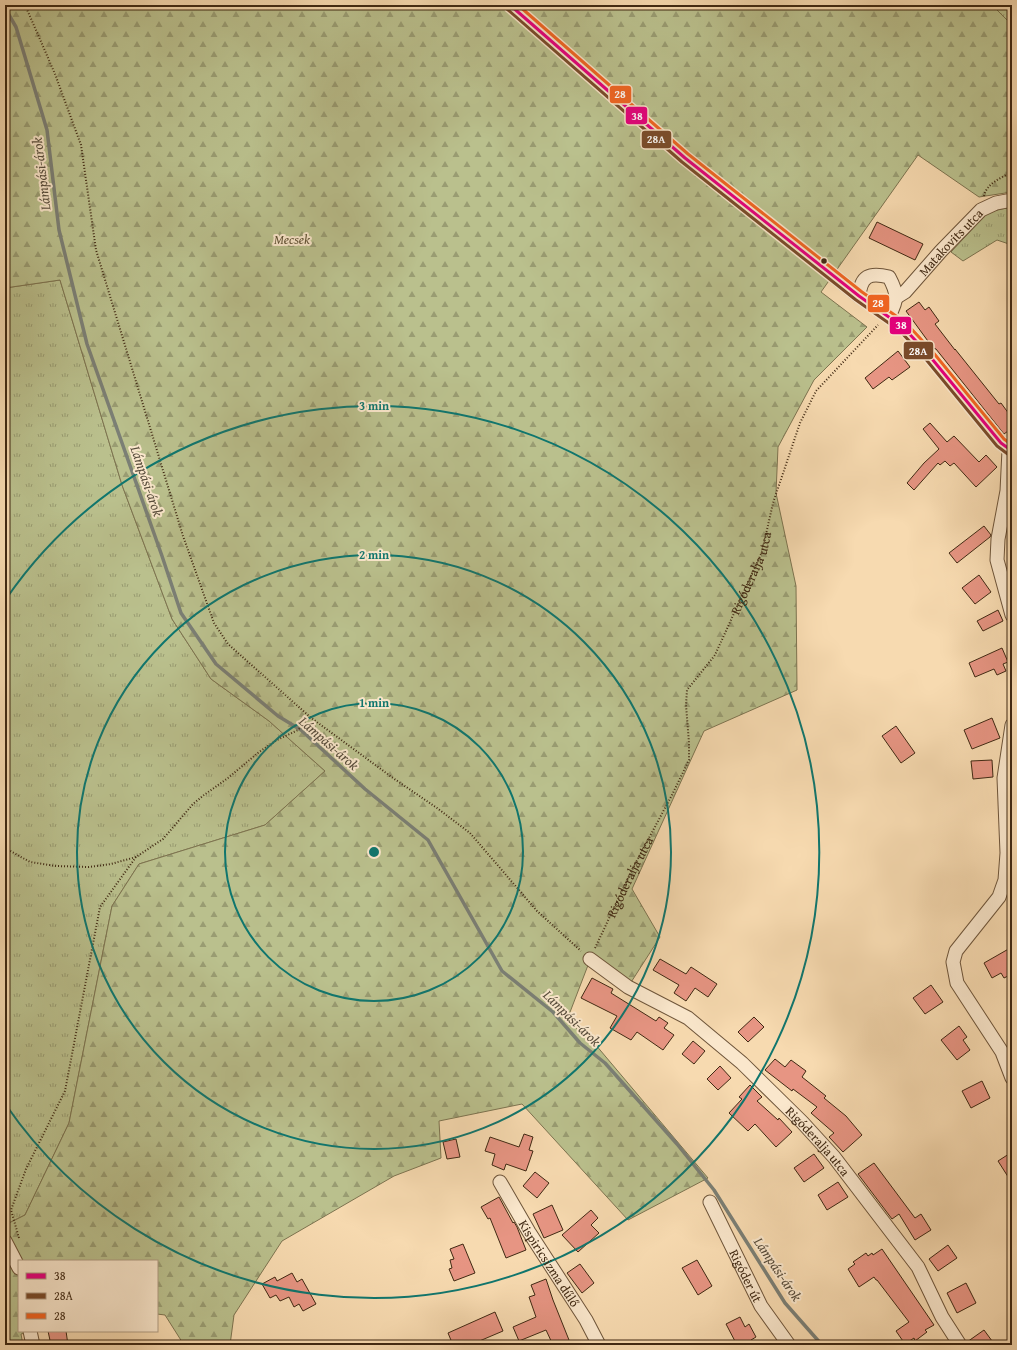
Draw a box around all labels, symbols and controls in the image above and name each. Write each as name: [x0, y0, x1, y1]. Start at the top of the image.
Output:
line badge: 28: [609, 85, 632, 104]
text: 28: [614, 86, 626, 102]
line badge: 38: [625, 106, 648, 125]
text: 38: [631, 108, 643, 124]
line badge: 28A: [641, 130, 672, 149]
text: 28A: [647, 131, 665, 147]
water label: Lámpási-árok: [27, 136, 56, 213]
street label: Matakovits utca: [914, 203, 988, 280]
park label: Mecsek: [274, 230, 310, 249]
unlabelled marker: [819, 256, 829, 266]
line badge: 28: [867, 294, 890, 313]
text: 28: [872, 295, 884, 311]
line badge: 38: [889, 316, 912, 335]
text: 38: [895, 317, 907, 333]
line badge: 28A: [903, 341, 934, 360]
text: 28A: [909, 343, 927, 359]
text: 3 min: [359, 397, 389, 414]
water label: Lámpási-árok: [125, 442, 169, 520]
street label: Rigóderalja utca: [725, 529, 776, 617]
text: 2 min: [359, 546, 389, 563]
text: 1 min: [359, 694, 389, 711]
water label: Lámpási-árok: [294, 711, 364, 775]
street label: Rigóderalja utca: [601, 832, 658, 921]
centre of rings: [367, 845, 381, 859]
water label: Lámpási-árok: [538, 985, 606, 1051]
street label: Rigóderalja utca: [782, 1102, 855, 1181]
street label: Kispiricsizma dűlő: [514, 1216, 585, 1311]
water label: Lámpási-árok: [749, 1232, 807, 1306]
street label: Rigóder út: [725, 1246, 767, 1306]
legend: [18, 1260, 158, 1332]
text: 38: [54, 1267, 66, 1284]
text: 28A: [54, 1287, 74, 1304]
text: 28: [54, 1307, 66, 1324]

